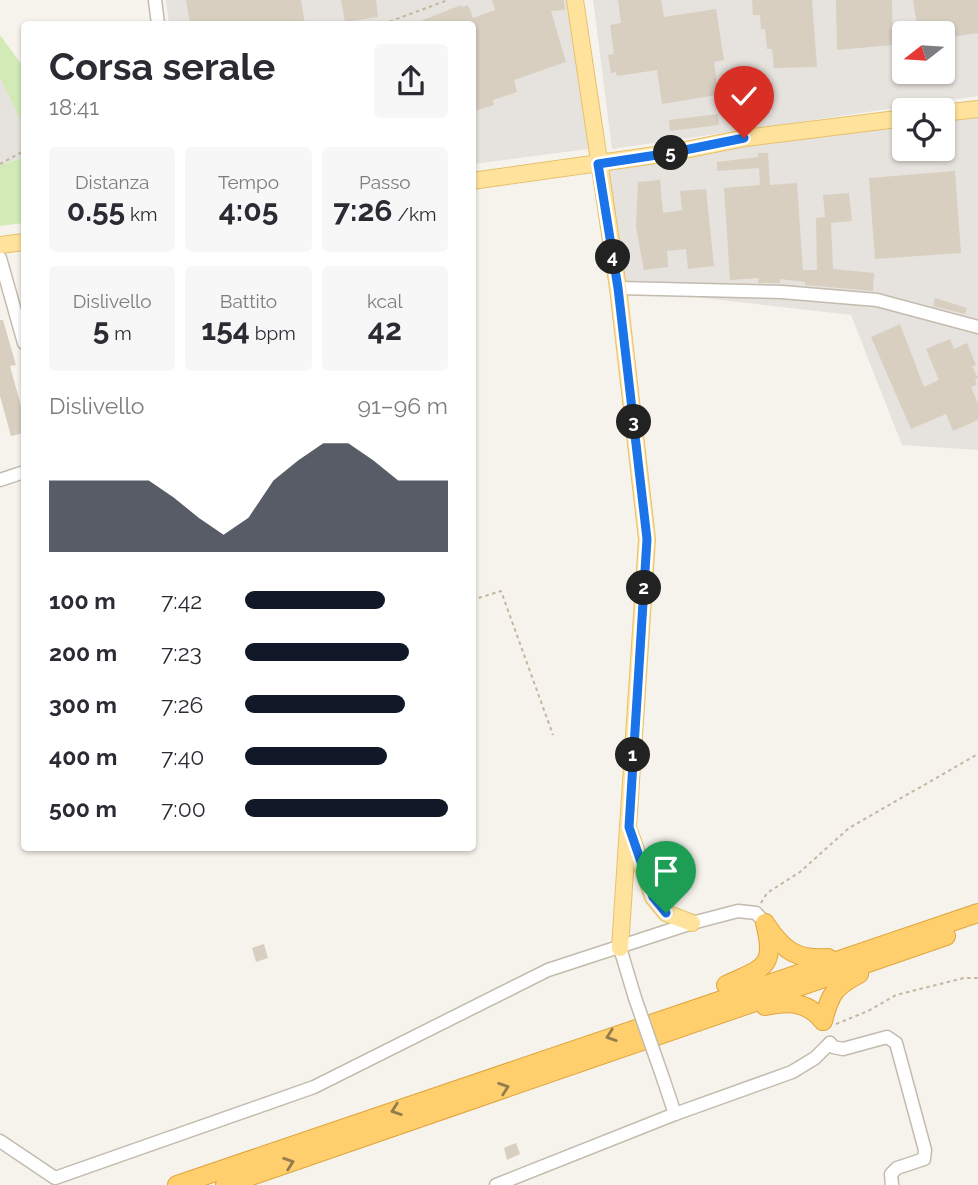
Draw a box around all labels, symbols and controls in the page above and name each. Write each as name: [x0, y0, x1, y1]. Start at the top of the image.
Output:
north arrow: [892, 21, 956, 84]
map controls: [892, 21, 955, 161]
text: Corsa serale: [49, 44, 275, 89]
button: share: [374, 44, 448, 118]
pin: [714, 66, 774, 138]
icon: check: [725, 77, 763, 115]
text: 18:41: [49, 93, 99, 120]
button: locate: [892, 98, 955, 161]
pin: 5: [654, 136, 688, 170]
text: 5: [665, 141, 676, 163]
text: Distanza: [75, 171, 149, 193]
text: Tempo: [218, 171, 279, 193]
text: Passo: [359, 171, 411, 193]
text: 0.55: [67, 193, 125, 228]
text: 4:05: [219, 193, 278, 228]
text: 7:26: [333, 193, 393, 228]
text: km: [125, 203, 158, 225]
text: /km: [393, 203, 436, 225]
pin: 4: [596, 240, 630, 274]
text: 4: [607, 245, 618, 267]
text: Dislivello: [73, 290, 152, 312]
text: Battito: [220, 290, 277, 312]
text: kcal: [367, 290, 403, 312]
text: 5: [93, 312, 109, 347]
text: 154: [201, 312, 250, 347]
text: 42: [368, 312, 402, 347]
text: m: [109, 322, 132, 344]
text: bpm: [250, 322, 296, 344]
text: Dislivello: [49, 392, 144, 419]
text: 91–96 m: [357, 392, 448, 419]
pin: 3: [616, 404, 652, 440]
text: 3: [628, 410, 639, 432]
pin: 2: [626, 570, 662, 606]
text: 2: [638, 576, 649, 598]
text: 100 m: [49, 587, 116, 614]
text: 7:42: [161, 587, 202, 614]
text: 200 m: [49, 639, 117, 666]
text: 7:23: [161, 639, 202, 666]
text: 300 m: [49, 691, 117, 718]
text: 7:26: [161, 691, 203, 718]
pin: 1: [616, 738, 650, 772]
text: 400 m: [49, 743, 117, 770]
text: 7:40: [161, 743, 204, 770]
text: 1: [628, 743, 637, 765]
text: 500 m: [49, 795, 117, 822]
text: 7:00: [161, 795, 206, 822]
pin: [636, 841, 696, 913]
icon: arrive: [647, 852, 685, 890]
one-way arrow: [606, 1028, 618, 1042]
one-way arrow: [498, 1082, 510, 1096]
one-way arrow: [391, 1102, 403, 1116]
one-way arrow: [283, 1157, 295, 1171]

